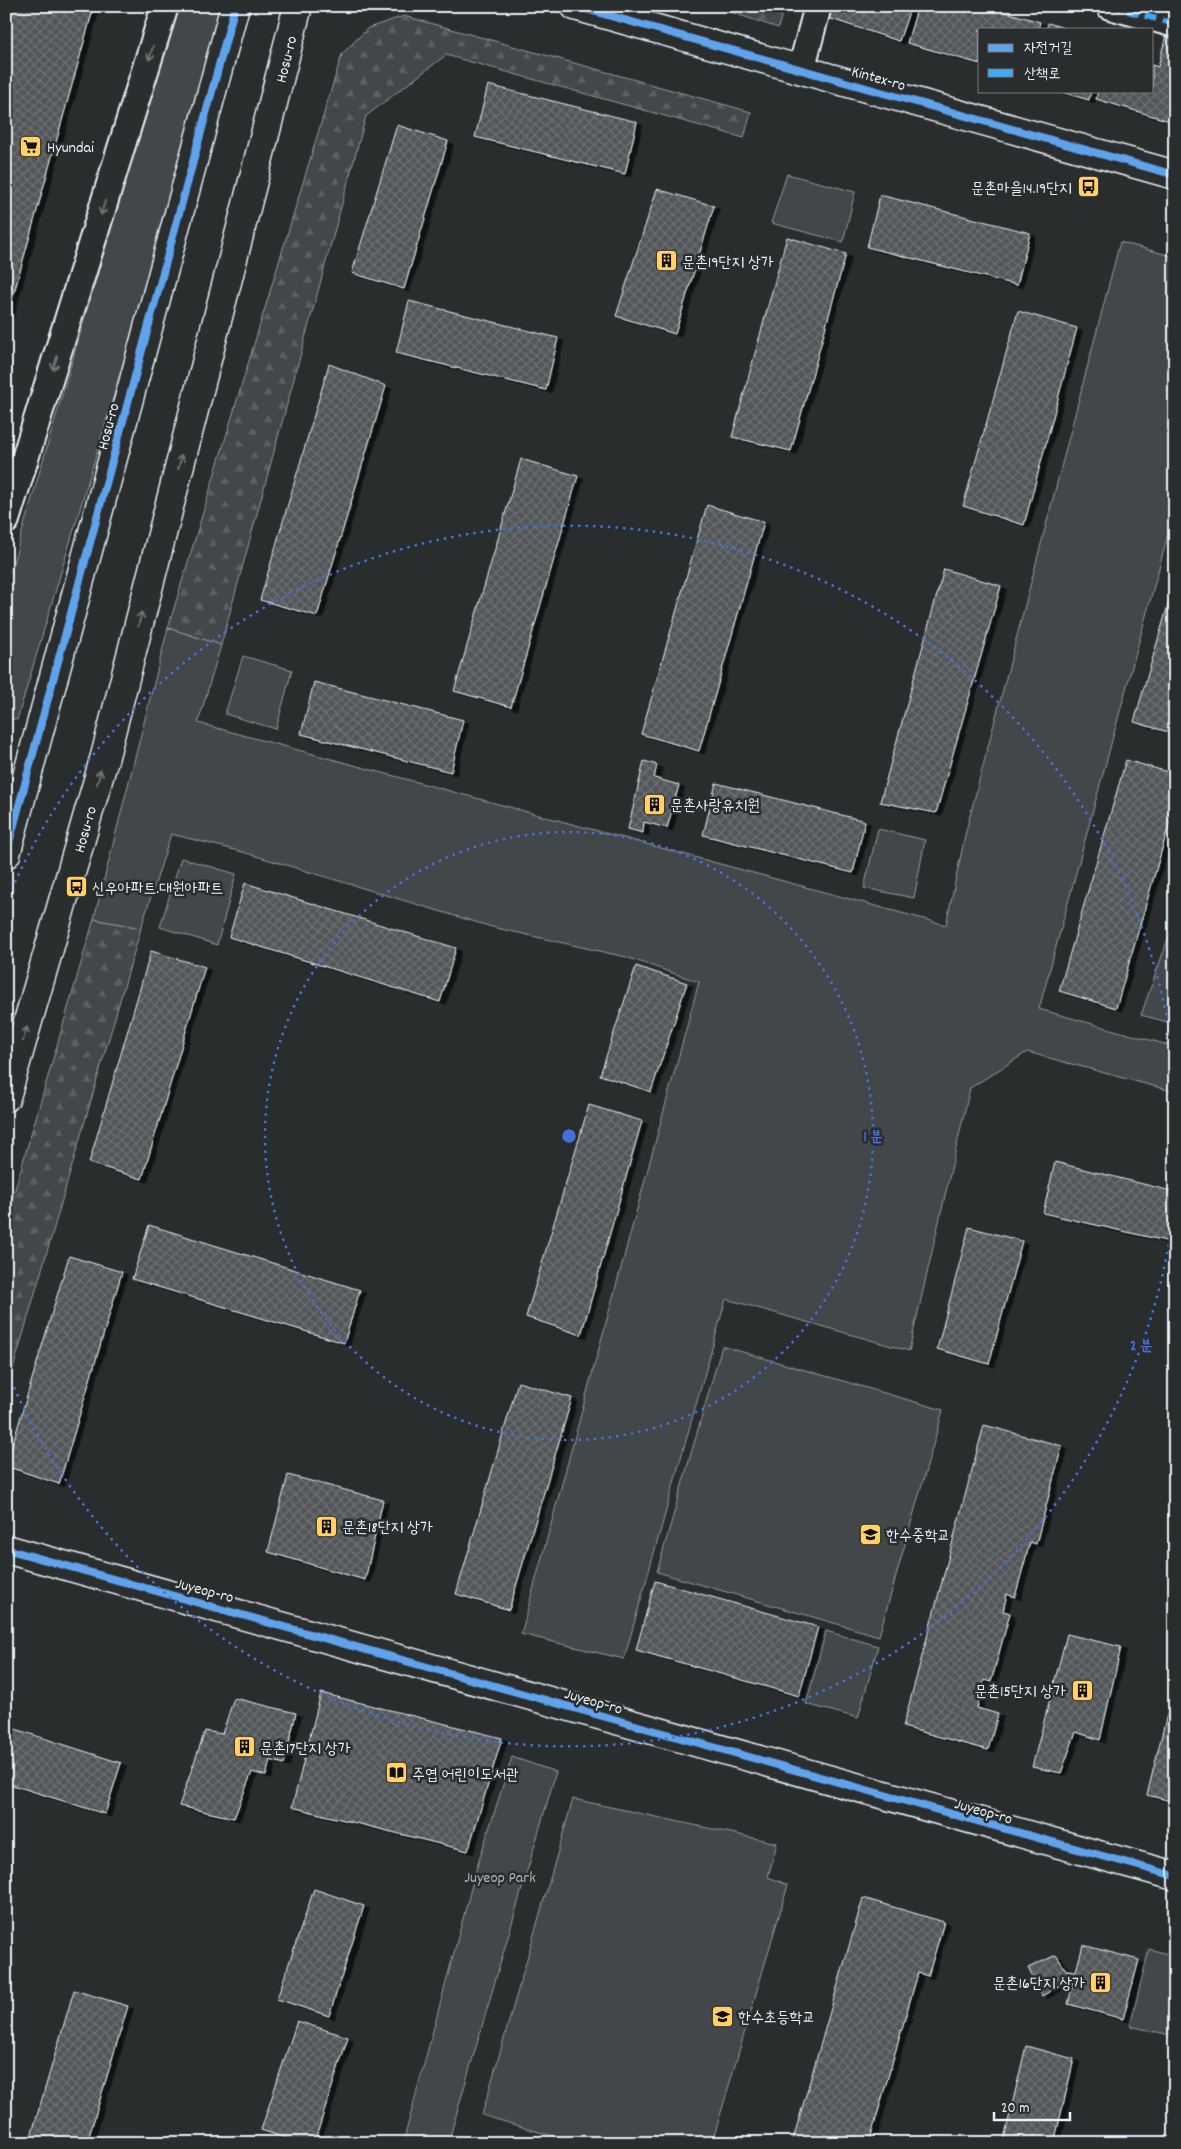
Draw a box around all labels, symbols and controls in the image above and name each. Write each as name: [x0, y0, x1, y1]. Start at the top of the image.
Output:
legend: [978, 28, 1154, 92]
street label: Hosu-ro: [271, 34, 304, 85]
text: 자전거길: [1024, 38, 1072, 60]
one-way arrow: [145, 44, 155, 60]
street label: Kintex-ro: [849, 61, 908, 98]
text: 산책로: [1024, 64, 1060, 86]
supermarket icon: Hyundai: [19, 134, 43, 158]
place label: Hyundai: [47, 137, 94, 160]
bus stop icon: 문촌마을14.19단지: [1076, 175, 1100, 199]
place label: 문촌마을14.19단지: [971, 178, 1072, 201]
one-way arrow: [97, 200, 107, 216]
building icon: 문촌19단지 상가: [654, 249, 678, 273]
place label: 문촌19단지 상가: [682, 252, 774, 275]
one-way arrow: [49, 355, 59, 371]
street label: Hosu-ro: [92, 401, 127, 453]
one-way arrow: [176, 455, 186, 471]
one-way arrow: [136, 612, 145, 628]
one-way arrow: [94, 769, 104, 785]
building icon: 문촌사랑유치원: [642, 792, 666, 816]
place label: 문촌사랑유치원: [670, 795, 760, 818]
street label: Hosu-ro: [69, 804, 104, 856]
bus stop icon: 신우아파트.대원아파트: [64, 875, 88, 899]
place label: 신우아파트.대원아파트: [92, 878, 223, 901]
one-way arrow: [20, 1026, 30, 1042]
centre of rings: [560, 1127, 578, 1145]
text: 1 분: [864, 1127, 882, 1149]
text: 2 분: [1130, 1336, 1152, 1358]
building icon: 문촌18단지 상가: [314, 1514, 338, 1538]
place label: 문촌18단지 상가: [342, 1517, 433, 1540]
school or university icon: 한수중학교: [858, 1522, 882, 1546]
place label: 한수중학교: [886, 1525, 950, 1548]
street label: Juyeop-ro: [173, 1573, 236, 1610]
building icon: 문촌15단지 상가: [1070, 1678, 1094, 1702]
place label: 문촌15단지 상가: [974, 1681, 1066, 1704]
street label: Juyeop-ro: [562, 1683, 625, 1722]
building icon: 문촌17단지 상가: [232, 1735, 256, 1759]
place label: 문촌17단지 상가: [260, 1738, 351, 1761]
library icon: 주엽 어린이도서관: [384, 1761, 408, 1785]
place label: 주엽 어린이도서관: [412, 1764, 519, 1787]
street label: Juyeop-ro: [952, 1793, 1015, 1832]
park label: Juyeop Park: [464, 1867, 536, 1890]
building icon: 문촌16단지 상가: [1089, 1970, 1113, 1994]
place label: 문촌16단지 상가: [993, 1973, 1085, 1996]
school or university icon: 한수초등학교: [710, 2004, 734, 2028]
place label: 한수초등학교: [738, 2007, 815, 2030]
scale bar: [994, 2089, 1070, 2121]
text: 20 m: [1001, 2098, 1029, 2120]

